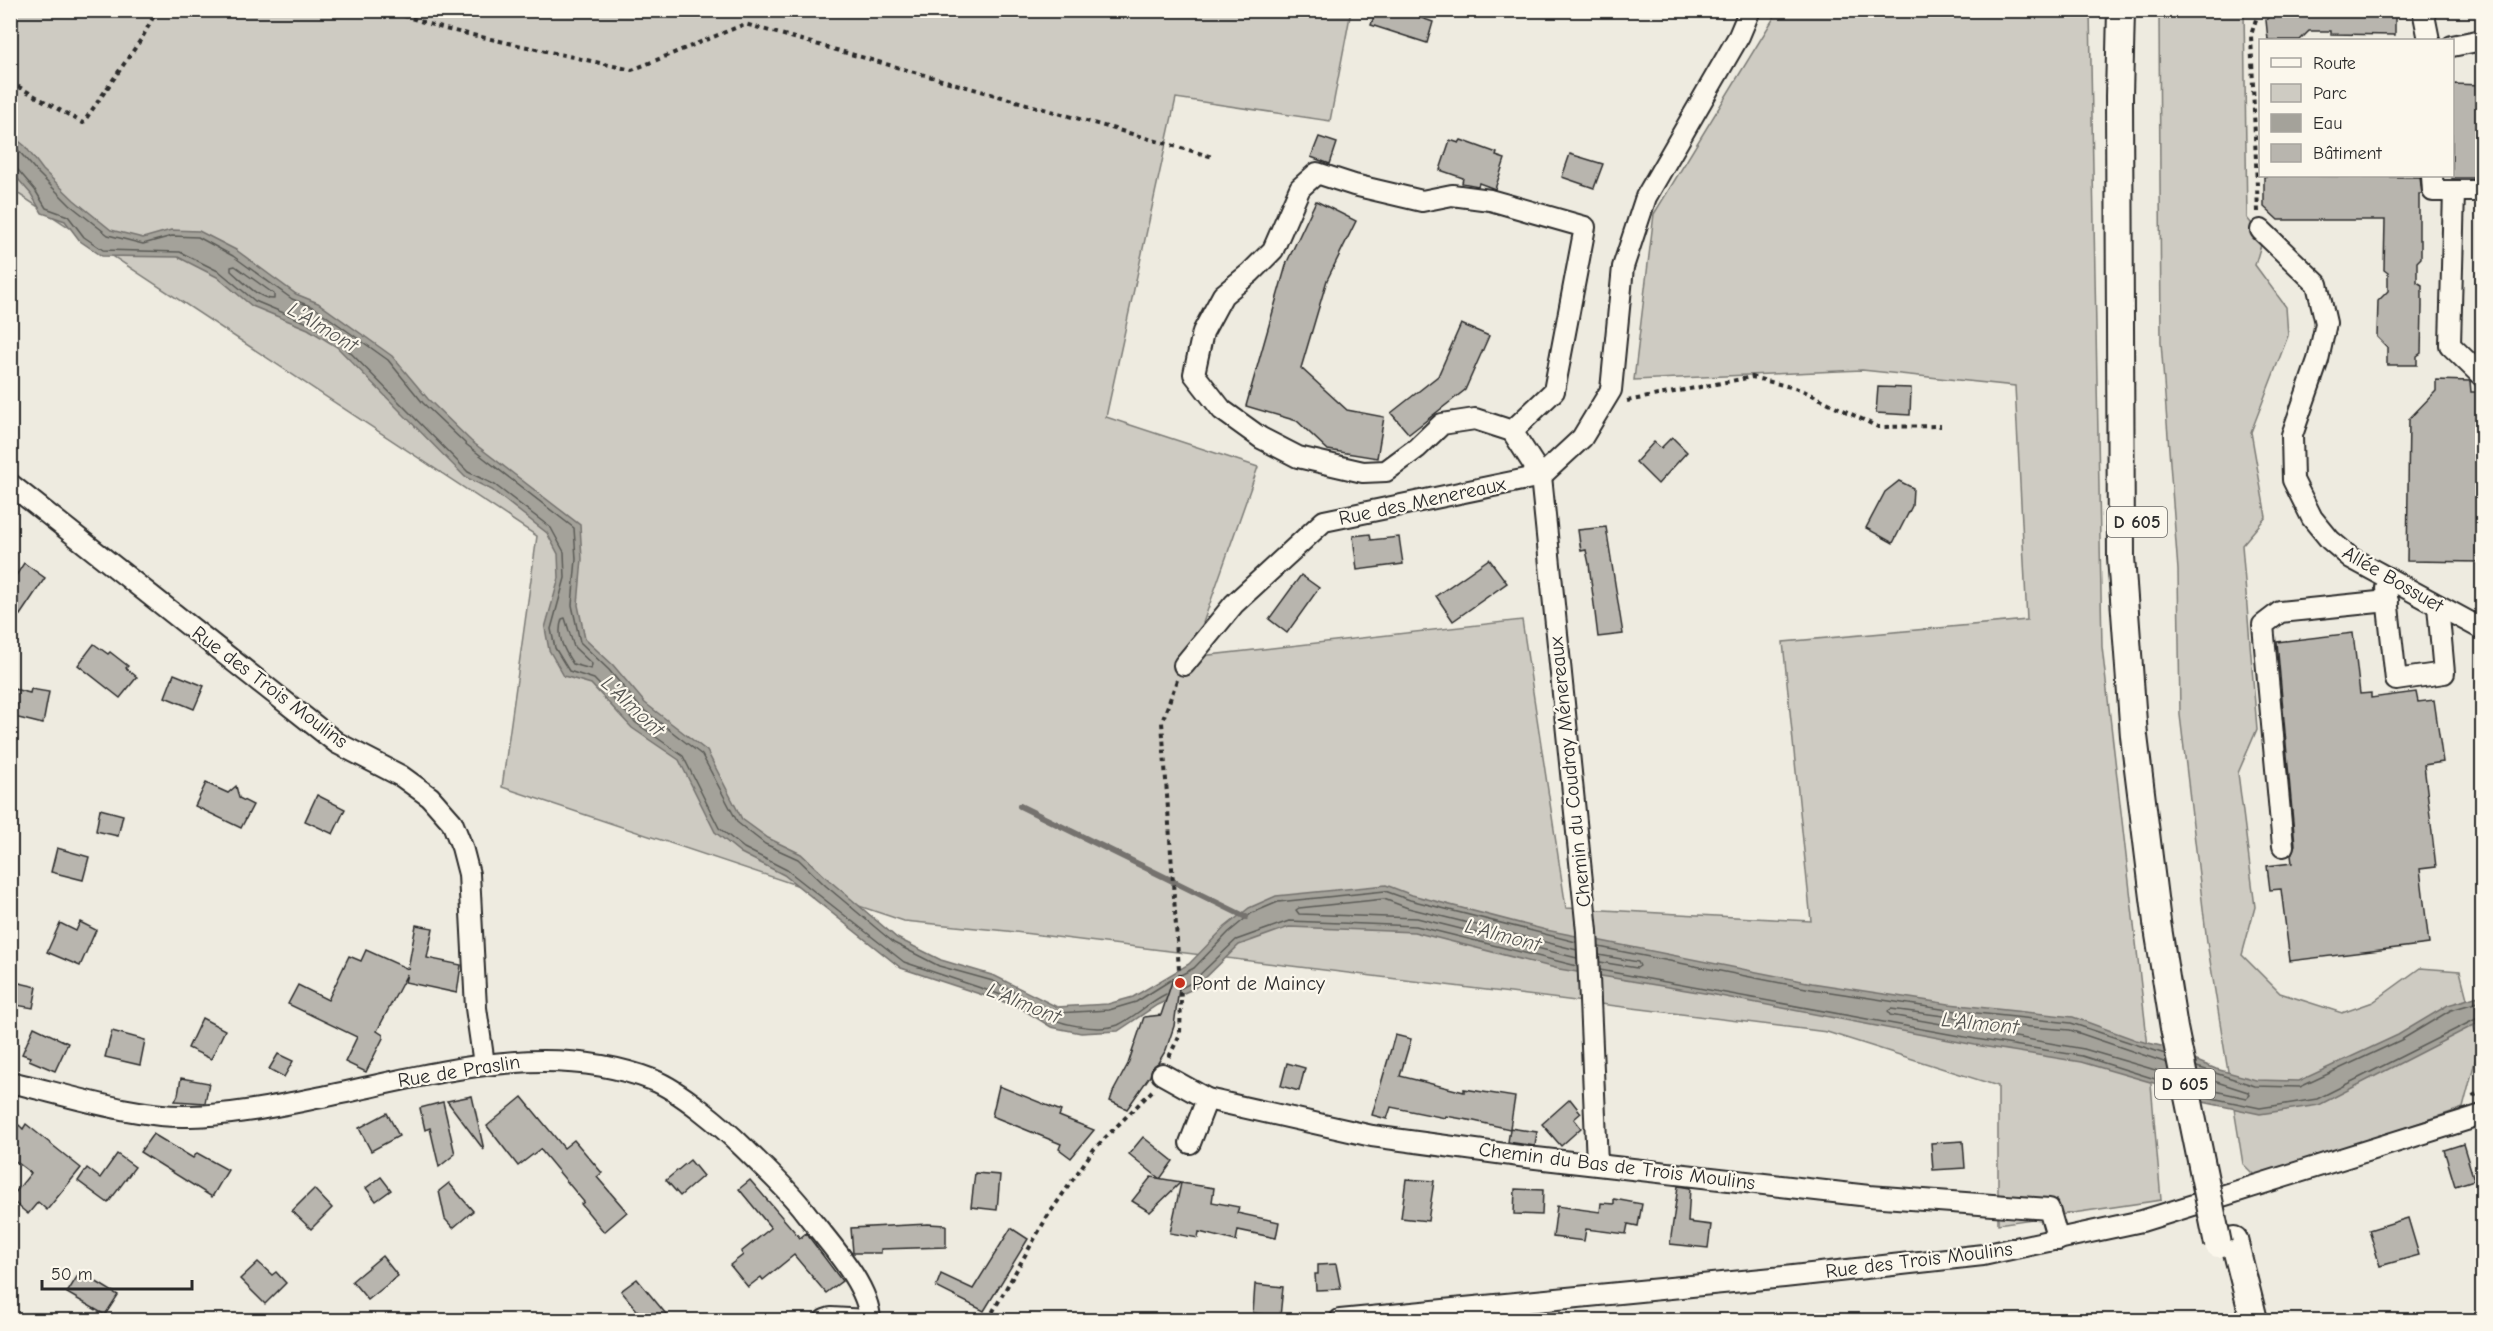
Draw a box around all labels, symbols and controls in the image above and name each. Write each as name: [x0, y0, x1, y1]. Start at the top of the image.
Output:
legend: [2259, 39, 2454, 177]
text: Route: [2313, 53, 2356, 74]
text: Parc: [2313, 83, 2347, 104]
text: Eau: [2313, 113, 2342, 134]
text: Bâtiment: [2313, 143, 2383, 164]
water label: L'Almont: [284, 297, 364, 358]
street label: Rue des Menereaux: [1337, 472, 1508, 530]
road number: D 605: [2107, 507, 2167, 537]
street label: Allée Bossuet: [2339, 541, 2449, 618]
street label: Rue des Trois Moulins: [188, 621, 352, 753]
street label: Chemin du Coudray Ménereaux: [1544, 635, 1596, 908]
water label: L'Almont: [596, 671, 671, 742]
water label: L'Almont: [1462, 913, 1545, 957]
place label: Pont de Maincy: [1192, 972, 1325, 995]
marker: Pont de Maincy: [1173, 976, 1187, 990]
water label: L'Almont: [984, 977, 1066, 1029]
water label: L'Almont: [1940, 1007, 2021, 1039]
street label: Rue de Praslin: [396, 1050, 522, 1092]
road number: D 605: [2155, 1069, 2215, 1099]
street label: Chemin du Bas de Trois Moulins: [1477, 1138, 1757, 1194]
street label: Rue des Trois Moulins: [1824, 1237, 2014, 1283]
scale bar: [42, 1253, 192, 1291]
text: 50 m: [51, 1264, 93, 1285]

